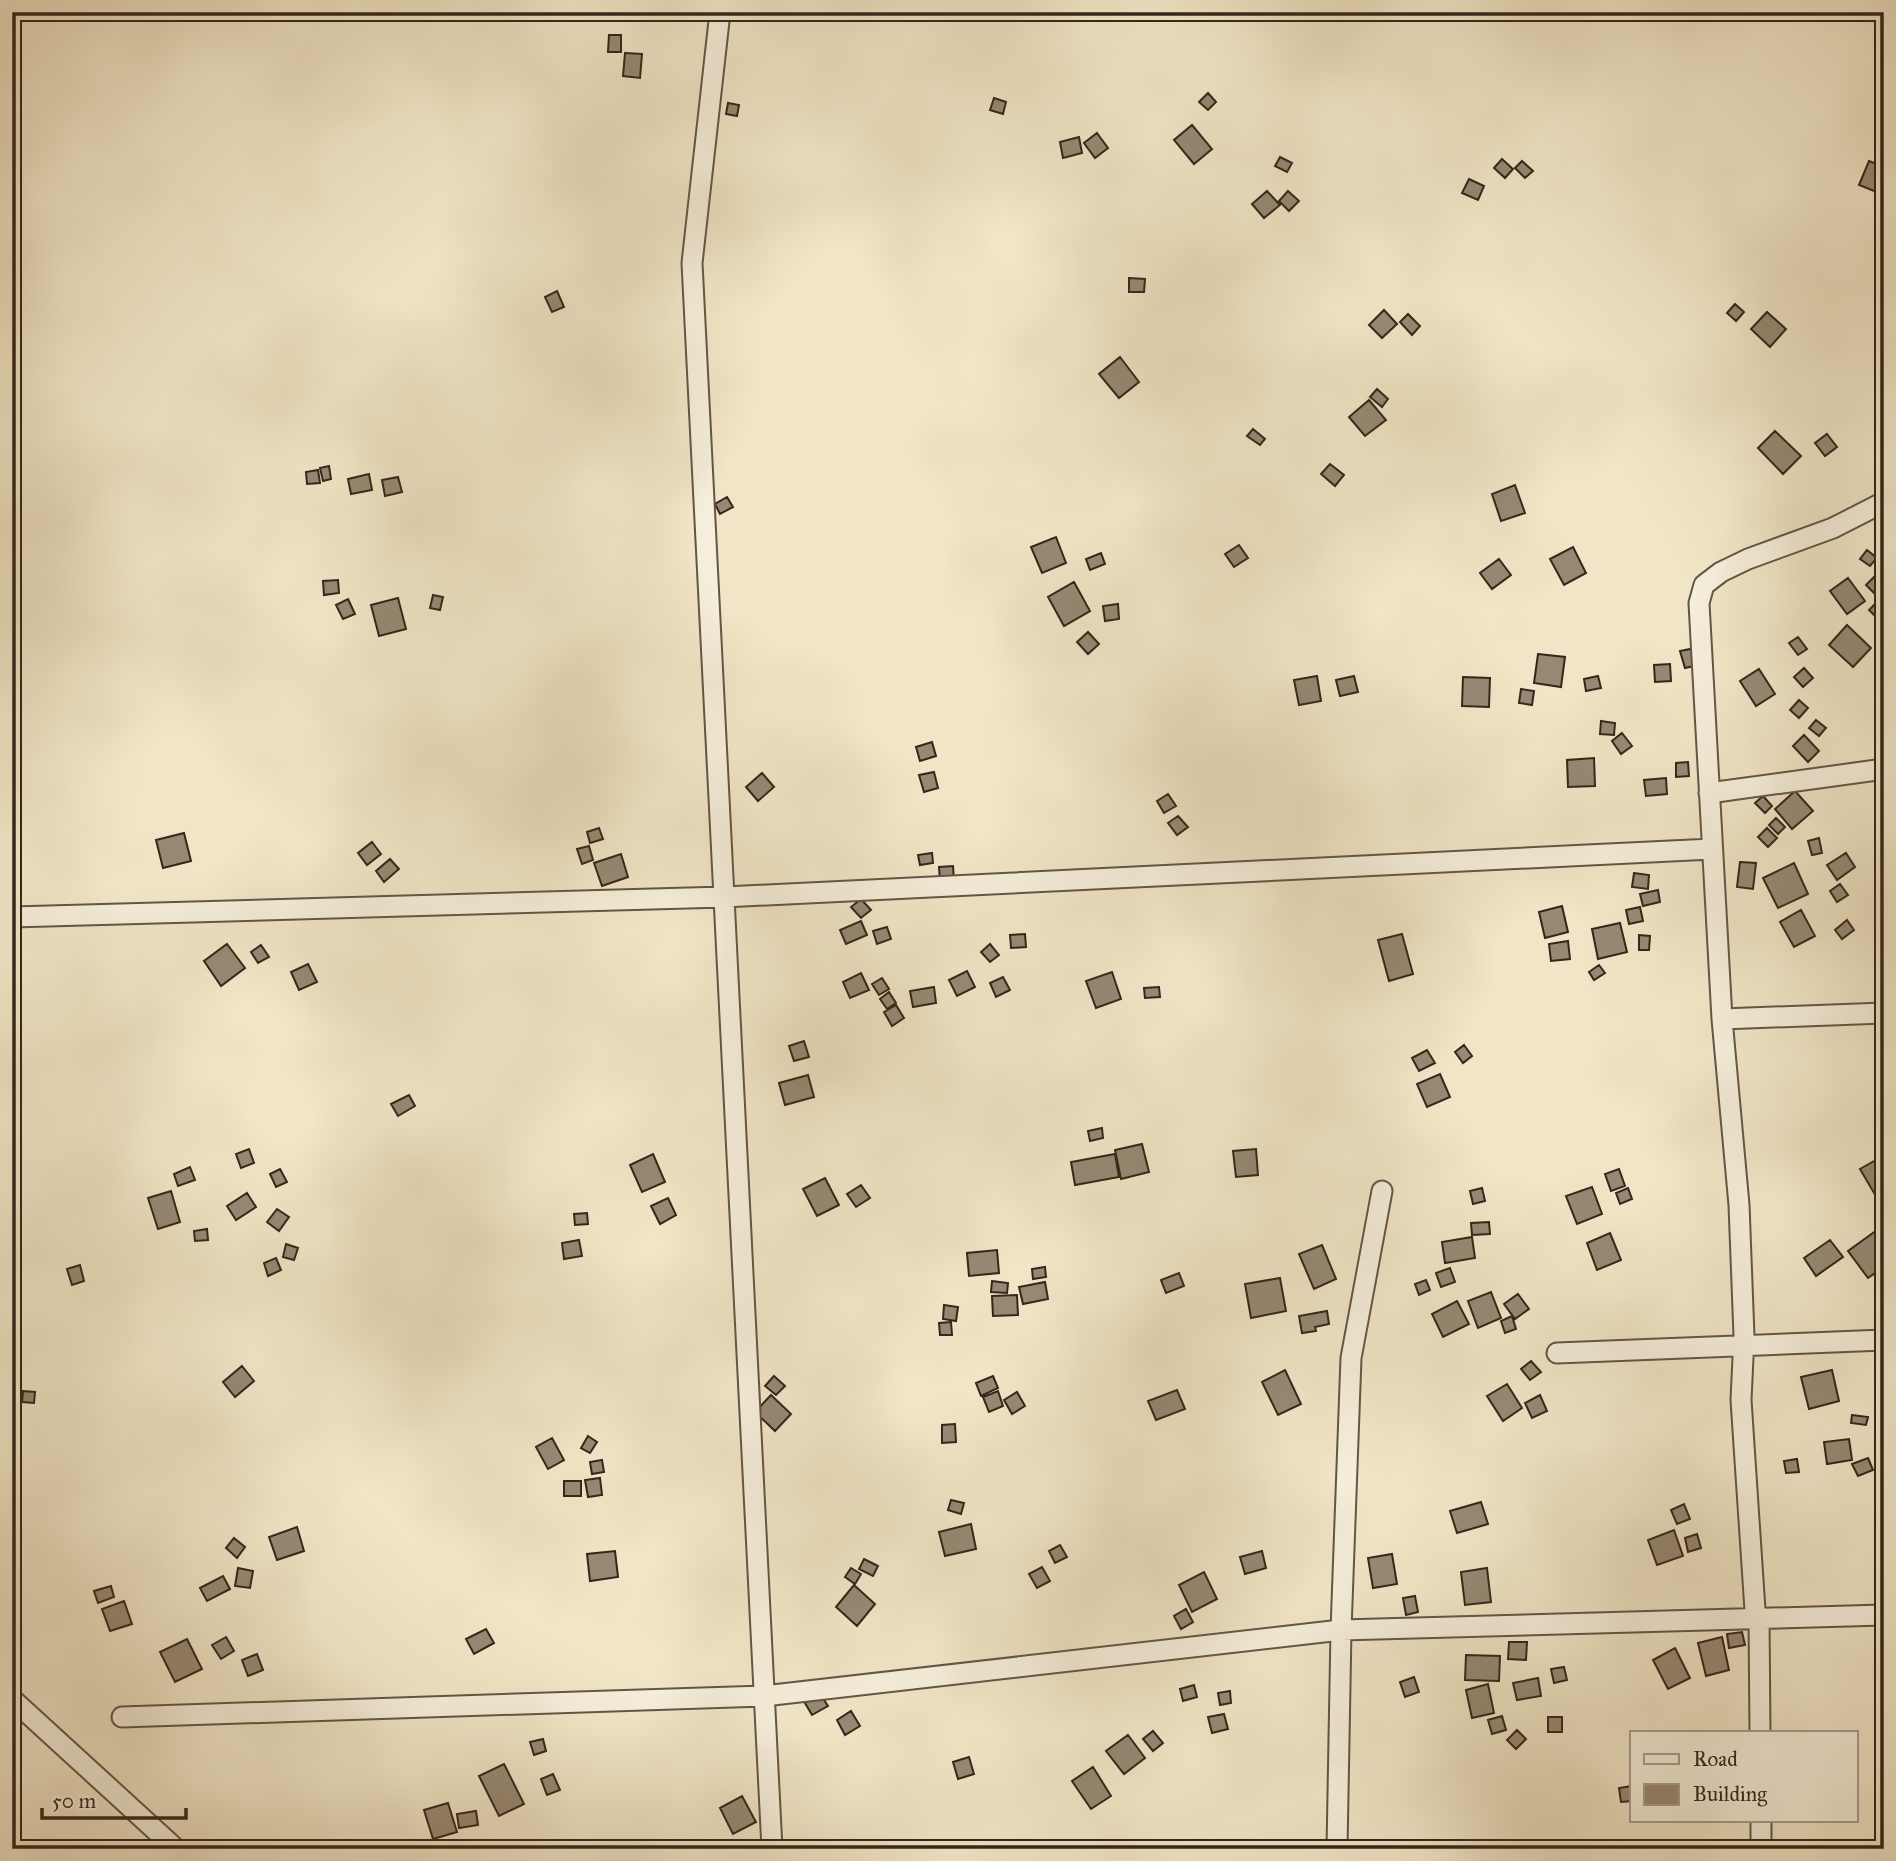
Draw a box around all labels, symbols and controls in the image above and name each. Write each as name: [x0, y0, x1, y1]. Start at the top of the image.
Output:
legend: [1630, 1731, 1857, 1822]
text: Road: [1693, 1746, 1738, 1772]
scale bar: [42, 1777, 186, 1821]
text: Building: [1693, 1781, 1767, 1807]
text: 50 m: [52, 1788, 97, 1814]

